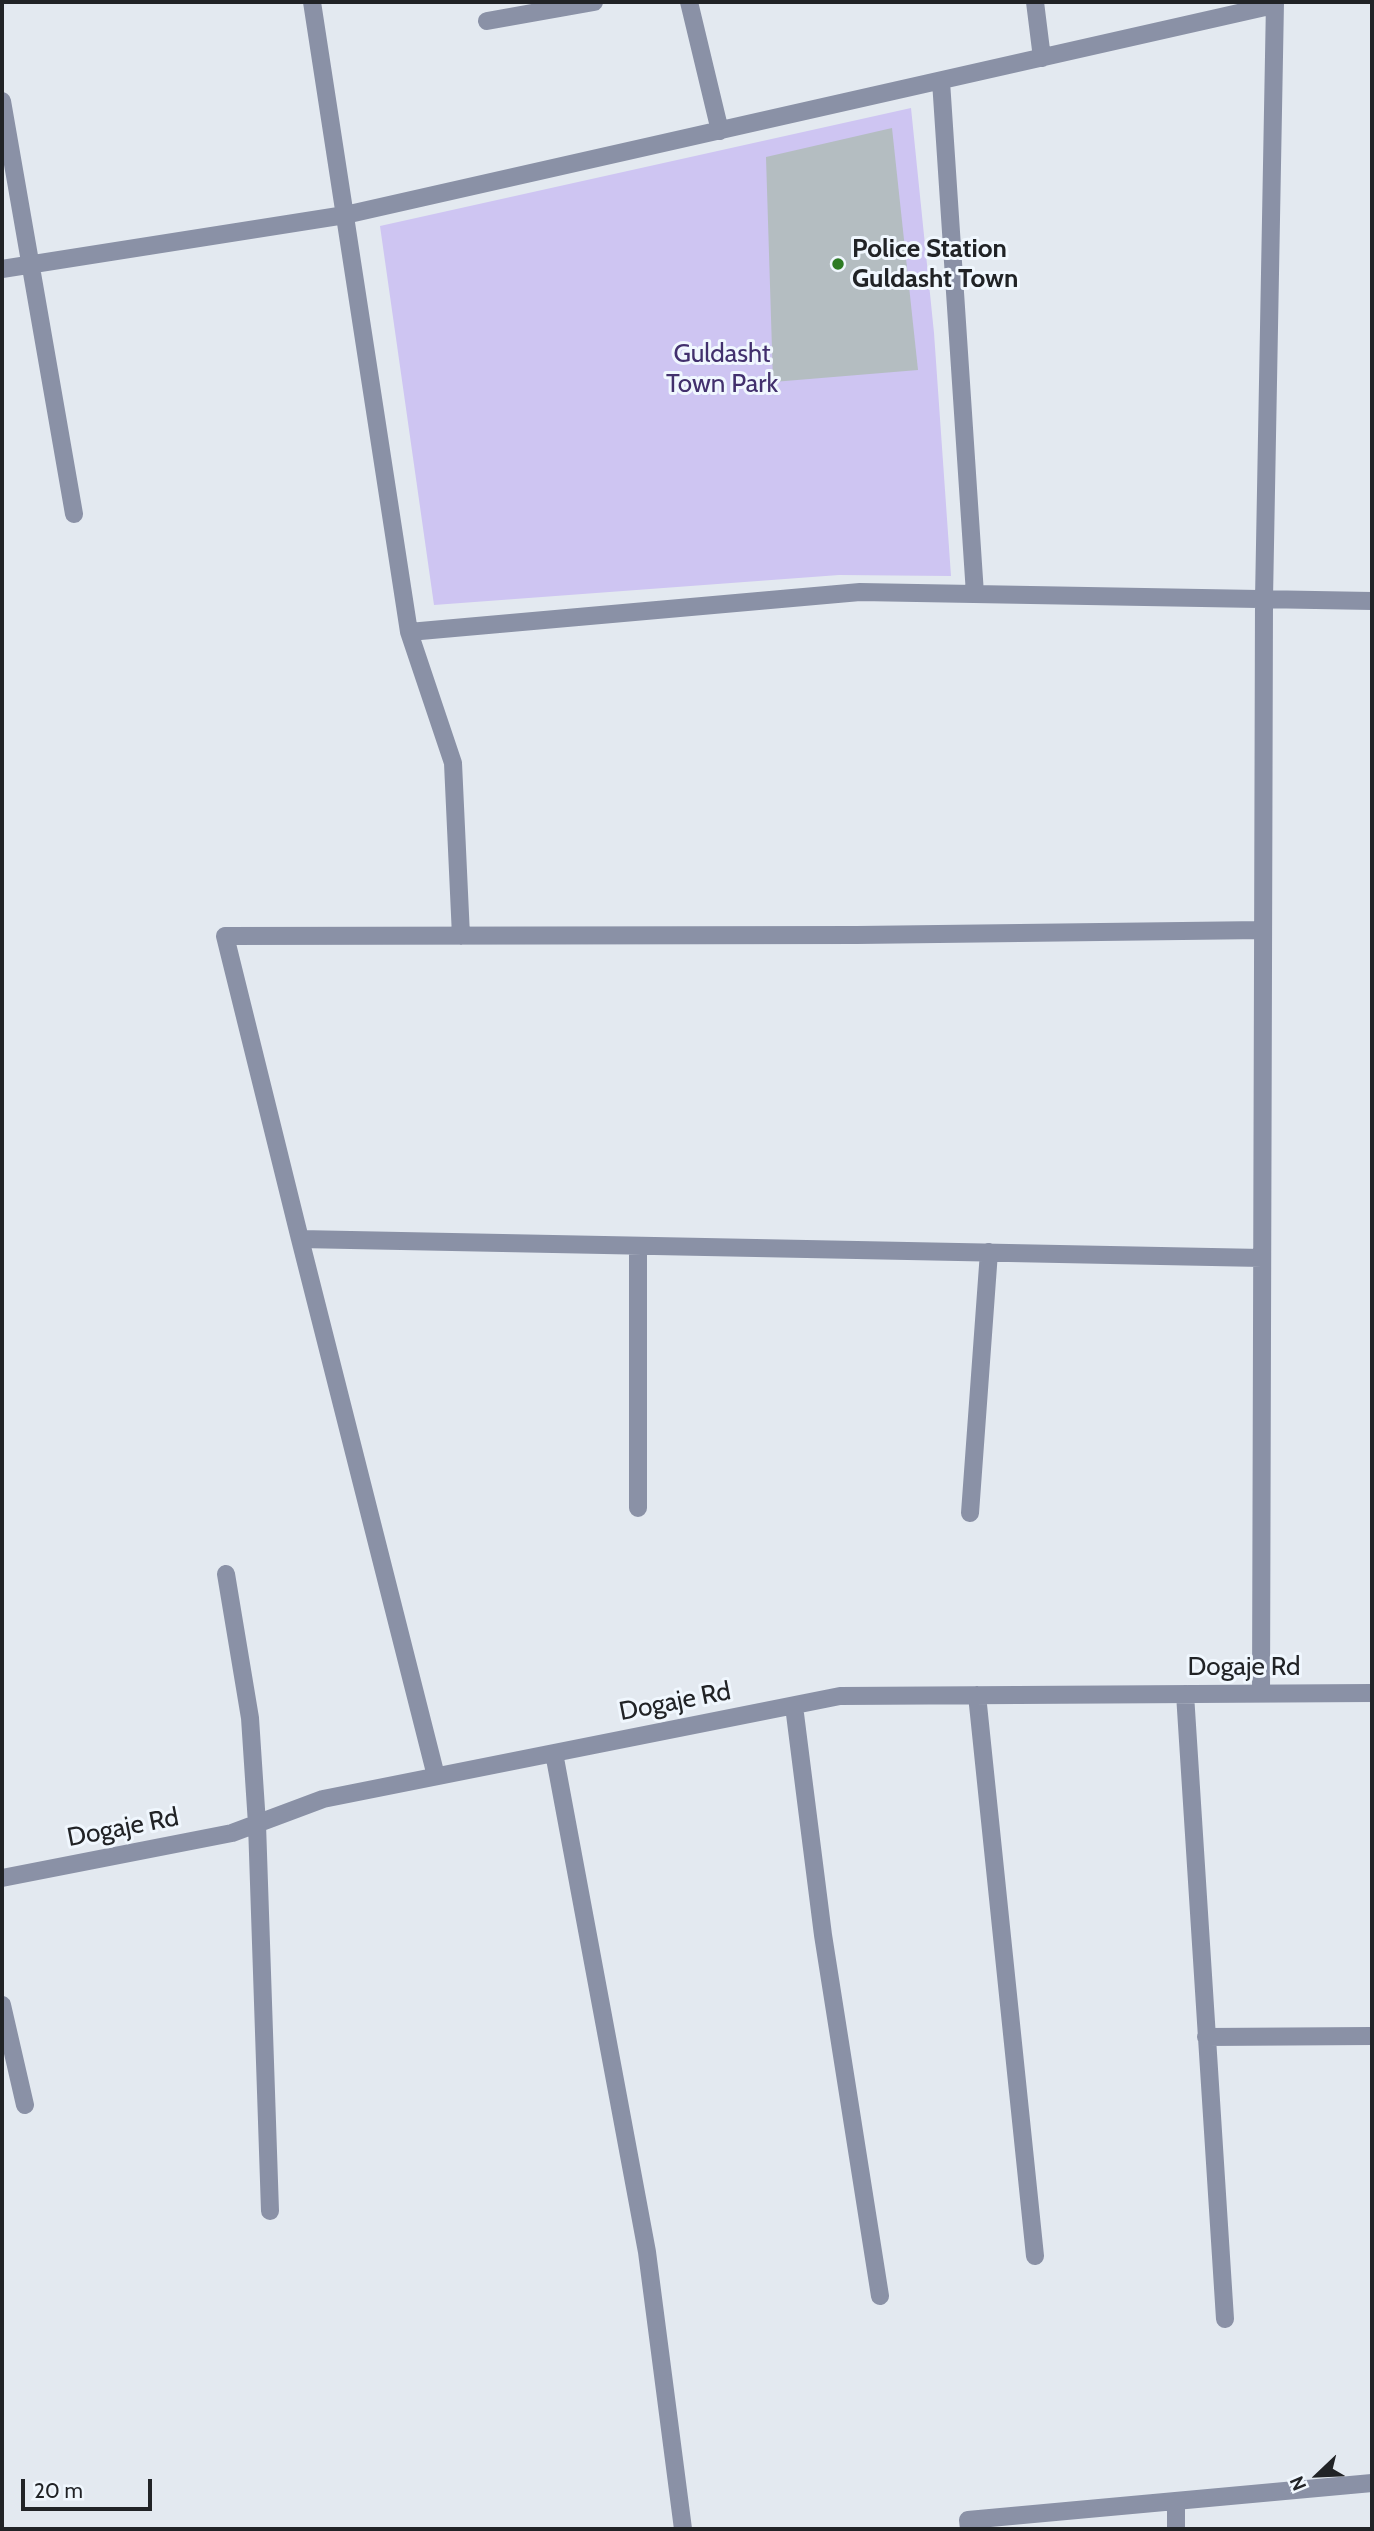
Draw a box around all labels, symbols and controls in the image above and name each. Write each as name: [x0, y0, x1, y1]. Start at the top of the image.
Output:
place label: Police Station Guldasht Town: [852, 233, 1018, 294]
marker: Police Station Guldasht Town: [830, 256, 846, 272]
park label: Guldasht Town Park: [666, 338, 778, 400]
street label: Dogaje Rd: [1188, 1651, 1300, 1683]
street label: Dogaje Rd: [617, 1676, 733, 1728]
street label: Dogaje Rd: [65, 1802, 181, 1854]
north arrow: [1283, 2440, 1353, 2510]
scale bar: [24, 2464, 156, 2508]
text: N: [1285, 2473, 1311, 2494]
text: 20 m: [34, 2478, 83, 2503]

